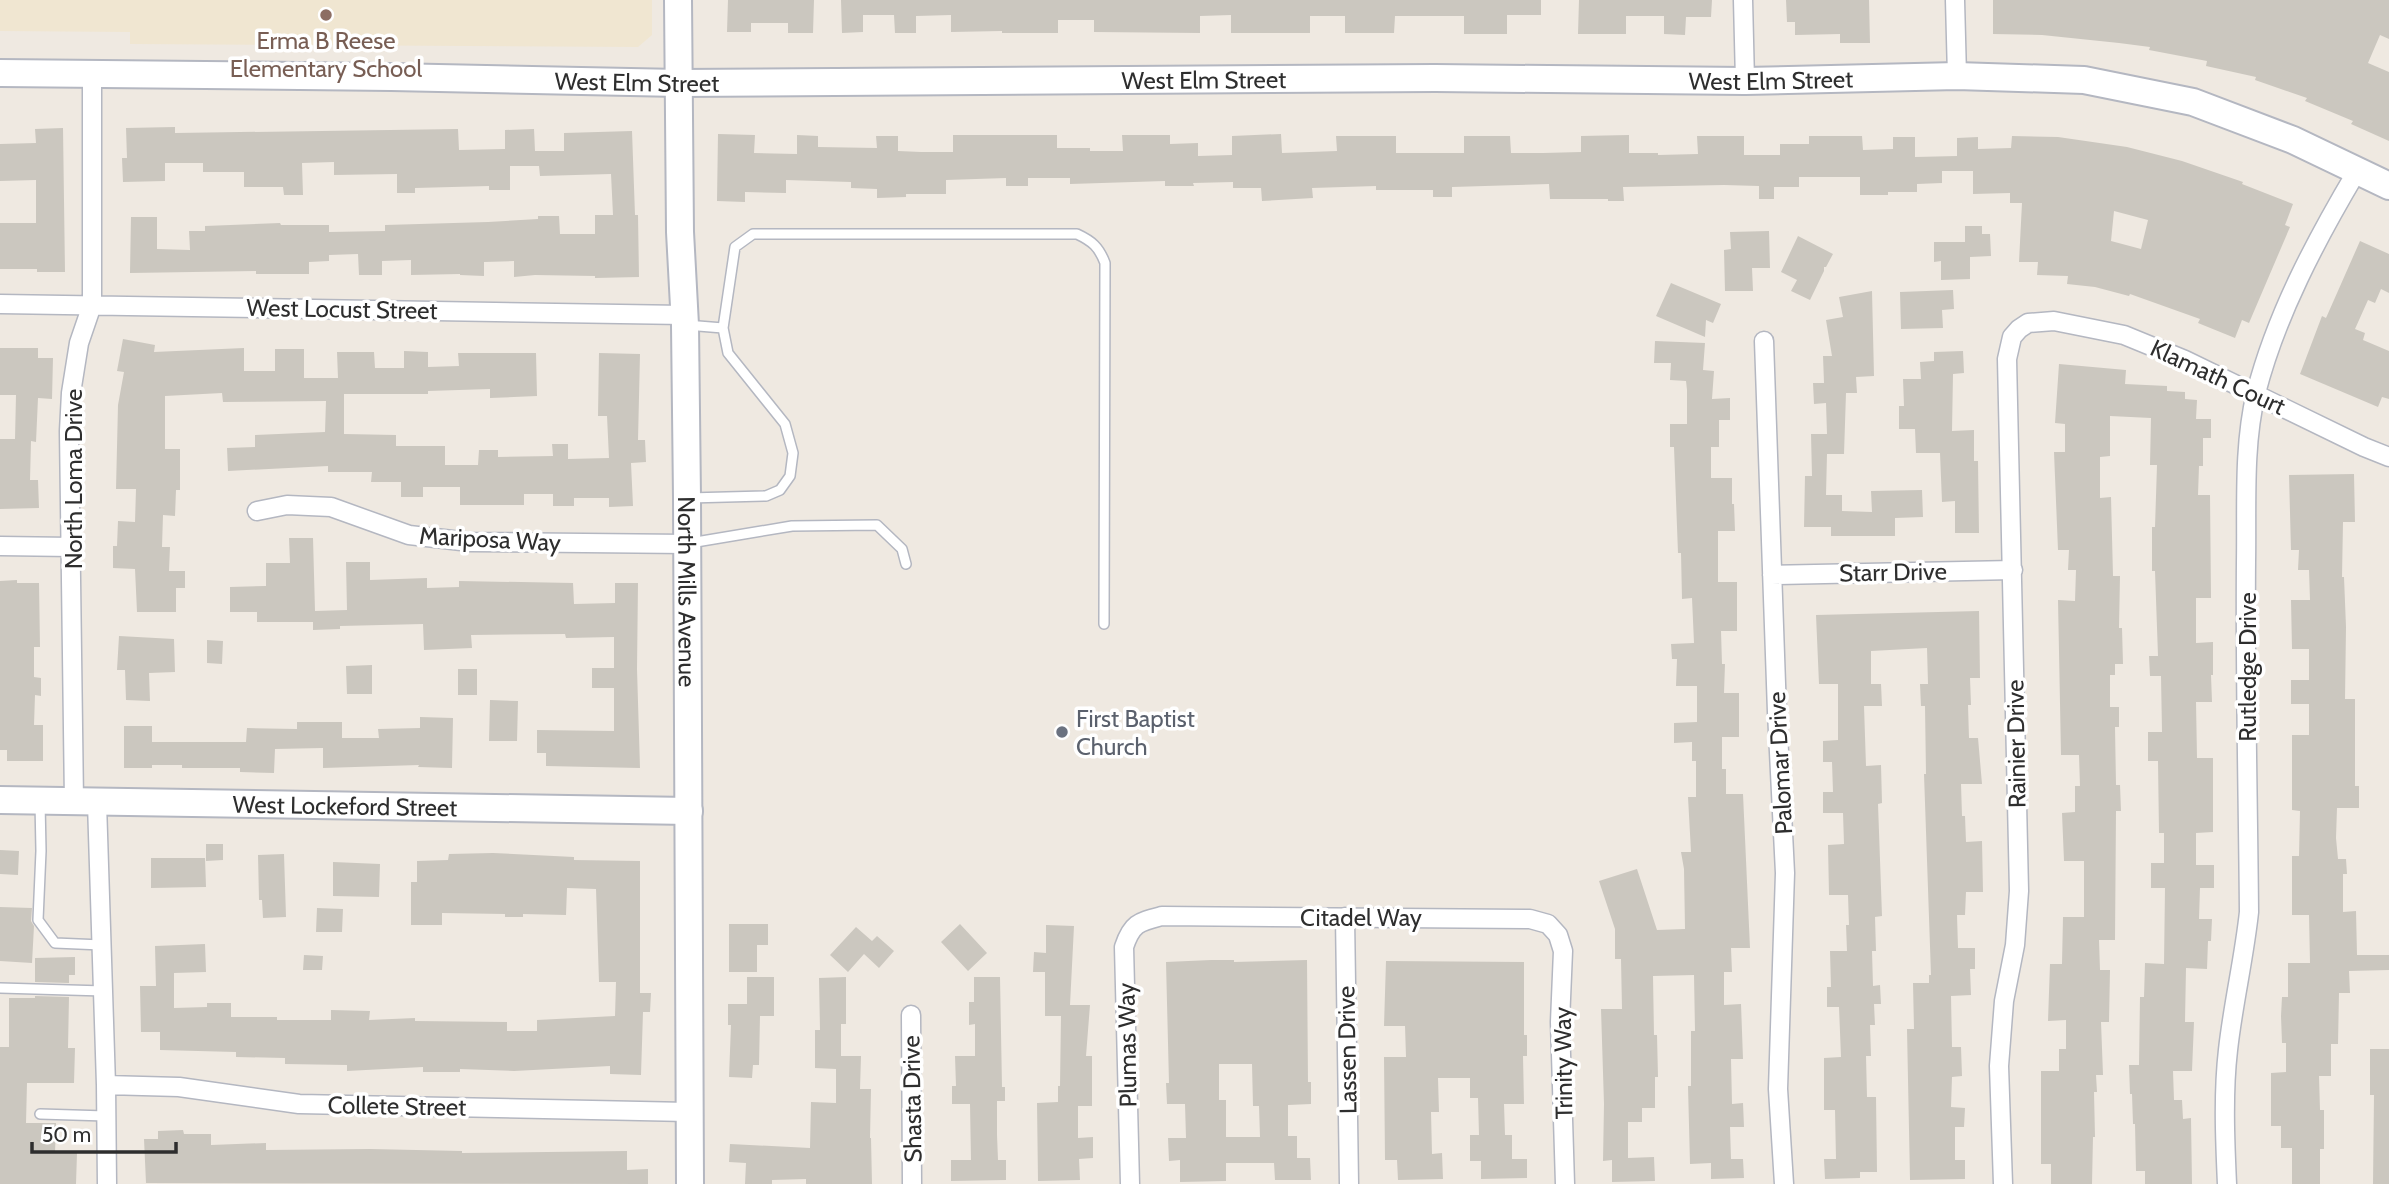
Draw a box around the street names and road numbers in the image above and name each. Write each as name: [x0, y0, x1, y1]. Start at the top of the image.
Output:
street label: West Elm Street: [1121, 64, 1286, 95]
street label: West Elm Street: [1688, 64, 1854, 96]
street label: West Elm Street: [554, 66, 719, 98]
street label: West Locust Street: [246, 293, 438, 325]
street label: Klamath Court: [2146, 333, 2290, 421]
street label: North Loma Drive: [59, 389, 88, 569]
street label: North Mills Avenue: [672, 496, 702, 687]
street label: Mariposa Way: [418, 521, 562, 557]
street label: Starr Drive: [1839, 557, 1947, 587]
street label: Rutledge Drive: [2233, 592, 2262, 742]
street label: Rainier Drive: [2000, 679, 2032, 809]
street label: Palomar Drive: [1762, 691, 1798, 835]
street label: West Lockeford Street: [232, 789, 457, 822]
street label: Citadel Way: [1300, 903, 1422, 932]
street label: Plumas Way: [1111, 982, 1143, 1108]
street label: Lassen Drive: [1331, 986, 1363, 1114]
street label: Trinity Way: [1548, 1007, 1578, 1119]
street label: Shasta Drive: [896, 1035, 928, 1163]
street label: Collete Street: [327, 1090, 467, 1122]

